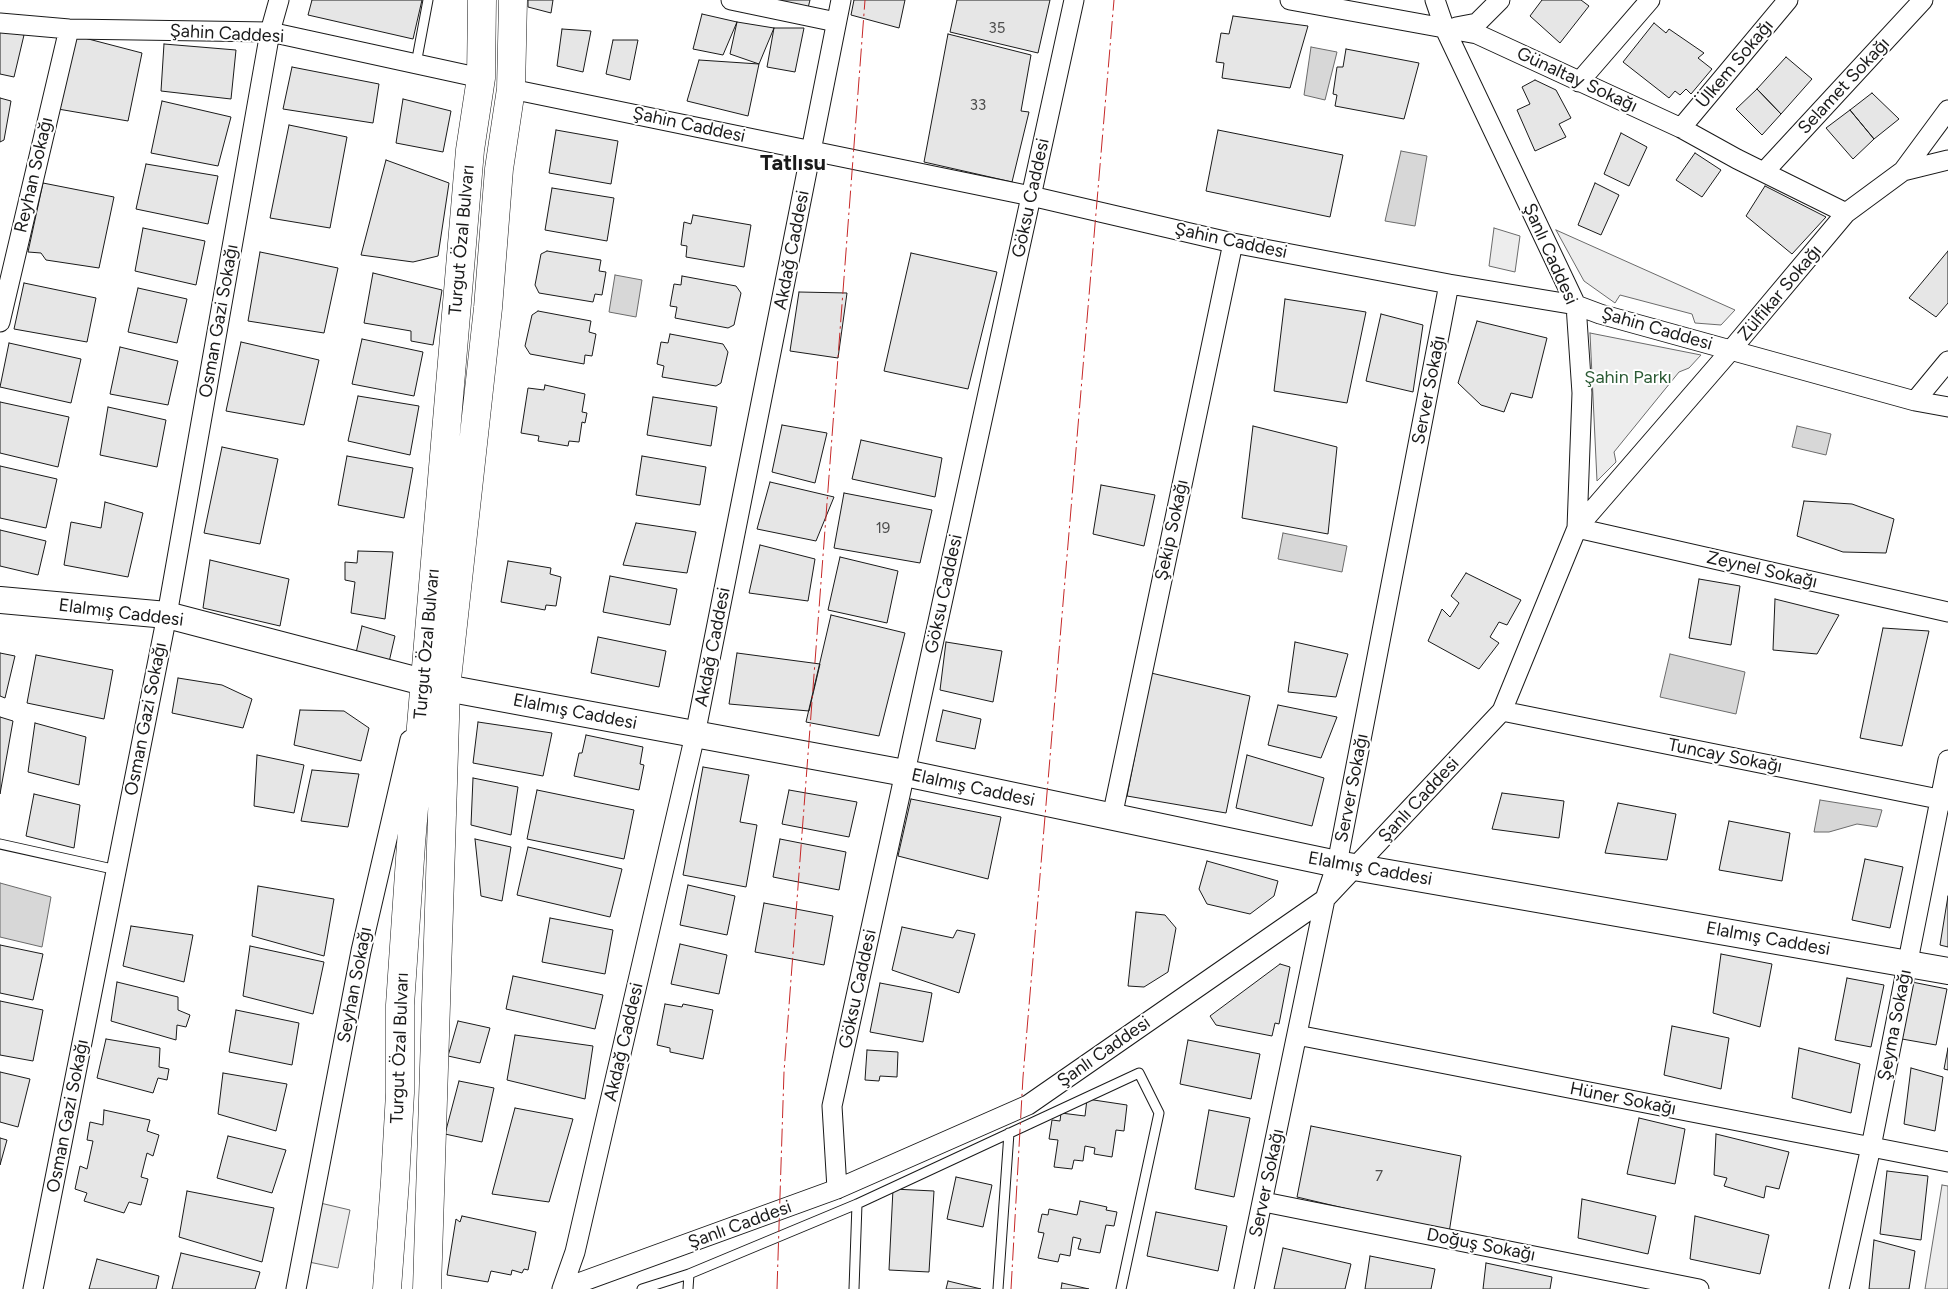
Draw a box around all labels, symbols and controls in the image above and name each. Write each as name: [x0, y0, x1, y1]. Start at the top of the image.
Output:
street label: Ülkem Sokağı: [1692, 15, 1778, 113]
street label: Şahin Caddesi: [169, 20, 285, 48]
house number: 35: [989, 20, 1005, 38]
street label: Selamet Sokağı: [1794, 33, 1894, 139]
street label: Günaltay Sokağı: [1513, 43, 1641, 117]
house number: 33: [970, 97, 986, 115]
street label: Şahin Caddesi: [631, 103, 747, 147]
street label: Reyhan Sokağı: [10, 115, 58, 235]
street label: Göksu Caddesi: [1008, 136, 1054, 260]
district label: Tatlısu: [760, 151, 826, 177]
street label: Turgut Özal Bulvarı: [445, 164, 479, 316]
street label: Akdağ Caddesi: [770, 188, 814, 312]
street label: Şanlı Caddesi: [1518, 200, 1582, 308]
street label: Şahin Caddesi: [1173, 219, 1289, 263]
street label: Zülfikar Sokağı: [1734, 241, 1826, 345]
street label: Osman Gazi Sokağı: [195, 243, 243, 399]
street label: Şahin Caddesi: [1599, 303, 1715, 355]
street label: Server Sokağı: [1408, 334, 1450, 446]
park label: Şahin Parkı: [1584, 367, 1672, 389]
street label: Şekip Sokağı: [1151, 477, 1193, 583]
house number: 19: [876, 520, 890, 538]
street label: Göksu Caddesi: [921, 532, 967, 656]
street label: Zeynel Sokağı: [1705, 547, 1819, 593]
street label: Turgut Özal Bulvarı: [410, 568, 444, 720]
street label: Akdağ Caddesi: [691, 585, 735, 709]
street label: Elalmış Caddesi: [57, 595, 185, 631]
street label: Osman Gazi Sokağı: [121, 641, 171, 797]
street label: Elalmış Caddesi: [511, 689, 639, 735]
street label: Server Sokağı: [1331, 732, 1373, 844]
street label: Tuncay Sokağı: [1666, 734, 1784, 778]
street label: Şanlı Caddesi: [1374, 753, 1464, 847]
street label: Elalmış Caddesi: [909, 764, 1037, 812]
street label: Elalmış Caddesi: [1306, 847, 1434, 891]
street label: Elalmış Caddesi: [1704, 917, 1832, 961]
street label: Seyhan Sokağı: [333, 925, 377, 1045]
street label: Göksu Caddesi: [835, 927, 881, 1051]
street label: Şeyma Sokağı: [1874, 967, 1916, 1083]
street label: Turgut Özal Bulvarı: [387, 972, 413, 1124]
street label: Akdağ Caddesi: [600, 981, 648, 1103]
street label: Şanlı Caddesi: [1053, 1012, 1155, 1092]
street label: Osman Gazi Sokağı: [43, 1038, 93, 1194]
street label: Hüner Sokağı: [1568, 1078, 1678, 1120]
street label: Server Sokağı: [1245, 1127, 1289, 1239]
house number: 7: [1375, 1168, 1383, 1186]
street label: Şanlı Caddesi: [685, 1196, 795, 1254]
street label: Doğuş Sokağı: [1425, 1224, 1537, 1266]

